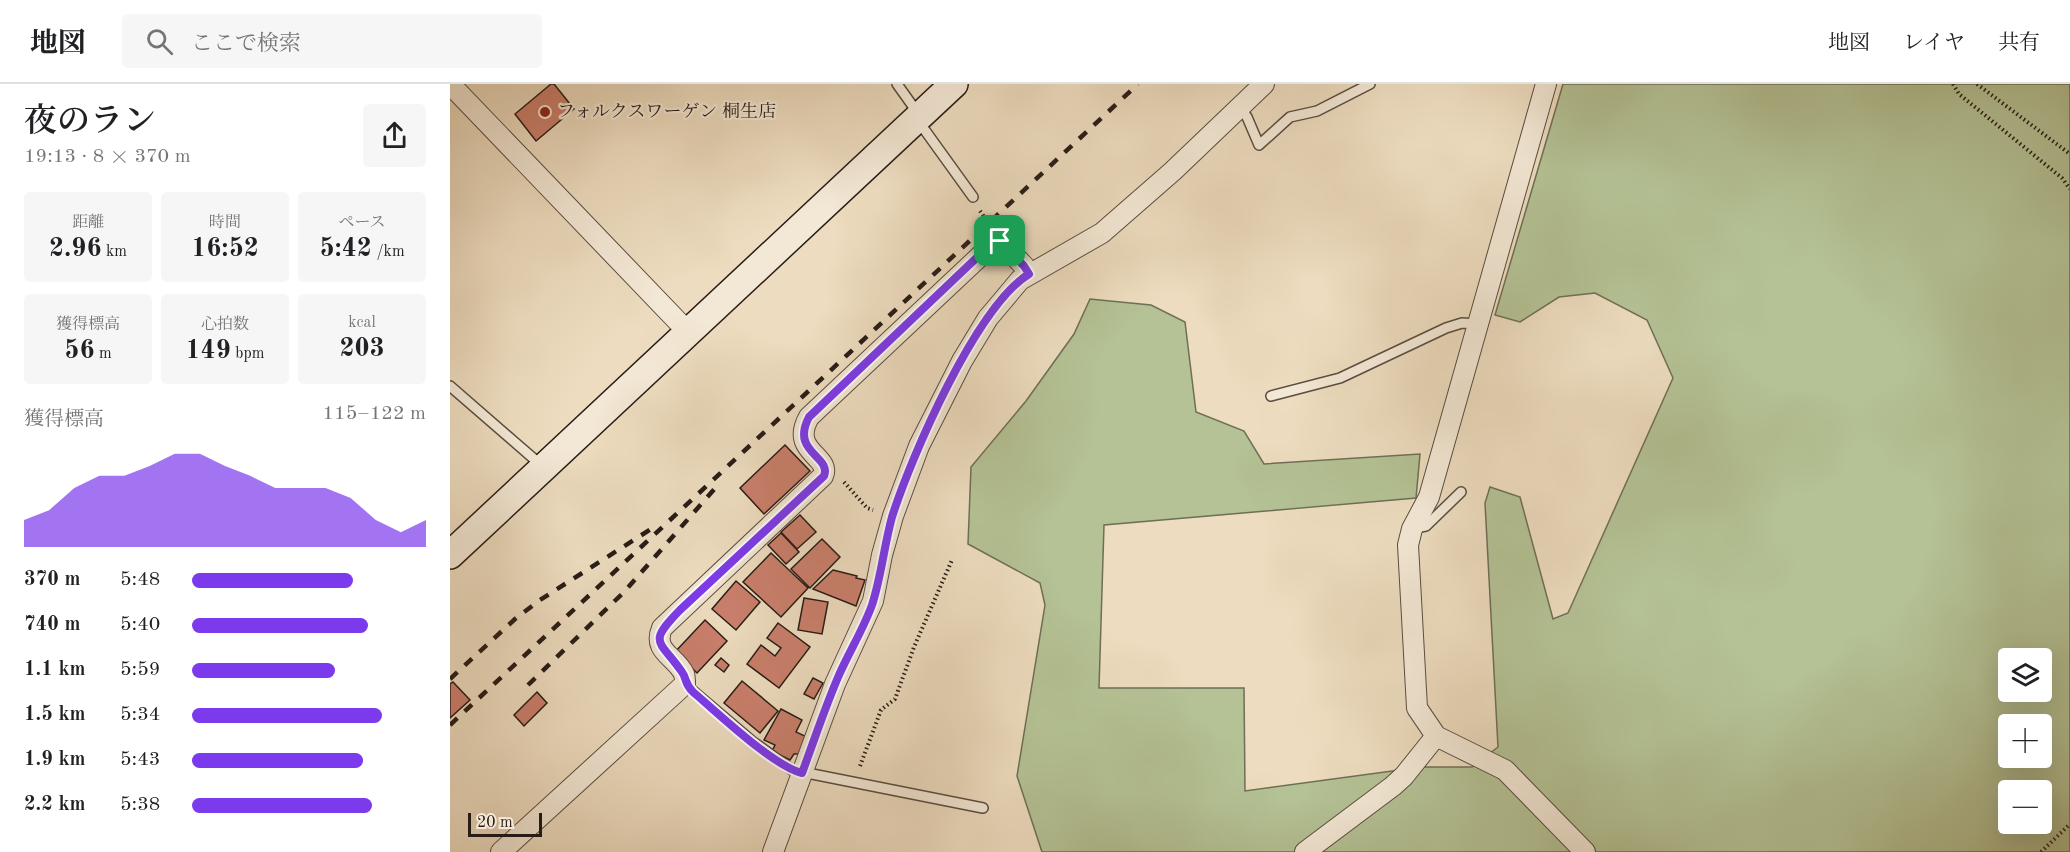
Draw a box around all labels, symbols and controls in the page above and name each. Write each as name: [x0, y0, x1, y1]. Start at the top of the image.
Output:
search box: [122, 14, 542, 68]
icon: search: [143, 25, 176, 58]
text: 地図: [30, 31, 86, 59]
text: ここで検索: [191, 33, 301, 55]
text: 地図: [1828, 33, 1870, 54]
text: レイヤ: [1903, 33, 1965, 54]
text: 共有: [1998, 33, 2040, 54]
place label: フォルクスワーゲン 桐生店: [557, 101, 776, 121]
button: share: [363, 104, 426, 167]
marker: フォルクスワーゲン 桐生店: [538, 105, 552, 119]
text: 夜のラン: [24, 106, 156, 139]
text: 19:13 · 8 × 370 m: [24, 147, 191, 167]
text: 距離: [72, 215, 104, 231]
text: 時間: [209, 215, 241, 231]
text: ペース: [338, 215, 386, 231]
pin: [974, 215, 1025, 266]
icon: arrive: [983, 224, 1016, 257]
text: 2.96: [49, 236, 102, 262]
text: 16:52: [191, 236, 259, 262]
text: 5:42: [319, 236, 372, 262]
text: km: [102, 244, 127, 260]
text: /km: [372, 244, 405, 260]
text: kcal: [348, 315, 376, 331]
text: 獲得標高: [56, 317, 120, 333]
text: 心拍数: [201, 317, 249, 333]
text: 203: [339, 336, 385, 362]
text: 56: [64, 338, 94, 364]
text: 149: [186, 338, 231, 364]
text: m: [94, 346, 112, 362]
text: bpm: [231, 346, 264, 362]
text: 115–122 m: [323, 404, 426, 424]
text: 獲得標高: [24, 410, 104, 430]
text: 370 m: [24, 570, 80, 590]
text: 5:48: [120, 570, 160, 590]
text: 740 m: [24, 615, 80, 635]
text: 5:40: [120, 615, 160, 635]
map controls: [1998, 648, 2052, 834]
button: layers: [1998, 648, 2052, 702]
text: 1.1 km: [24, 660, 86, 680]
text: 5:59: [120, 660, 160, 680]
text: 1.5 km: [24, 705, 86, 725]
text: 5:34: [120, 705, 160, 725]
button: +: [1998, 714, 2052, 768]
text: 1.9 km: [24, 750, 86, 770]
text: 5:43: [120, 750, 160, 770]
button: −: [1998, 780, 2052, 834]
text: 2.2 km: [24, 795, 86, 815]
text: 5:38: [120, 795, 160, 815]
scale bar: [468, 810, 542, 838]
text: 20 m: [477, 815, 513, 831]

